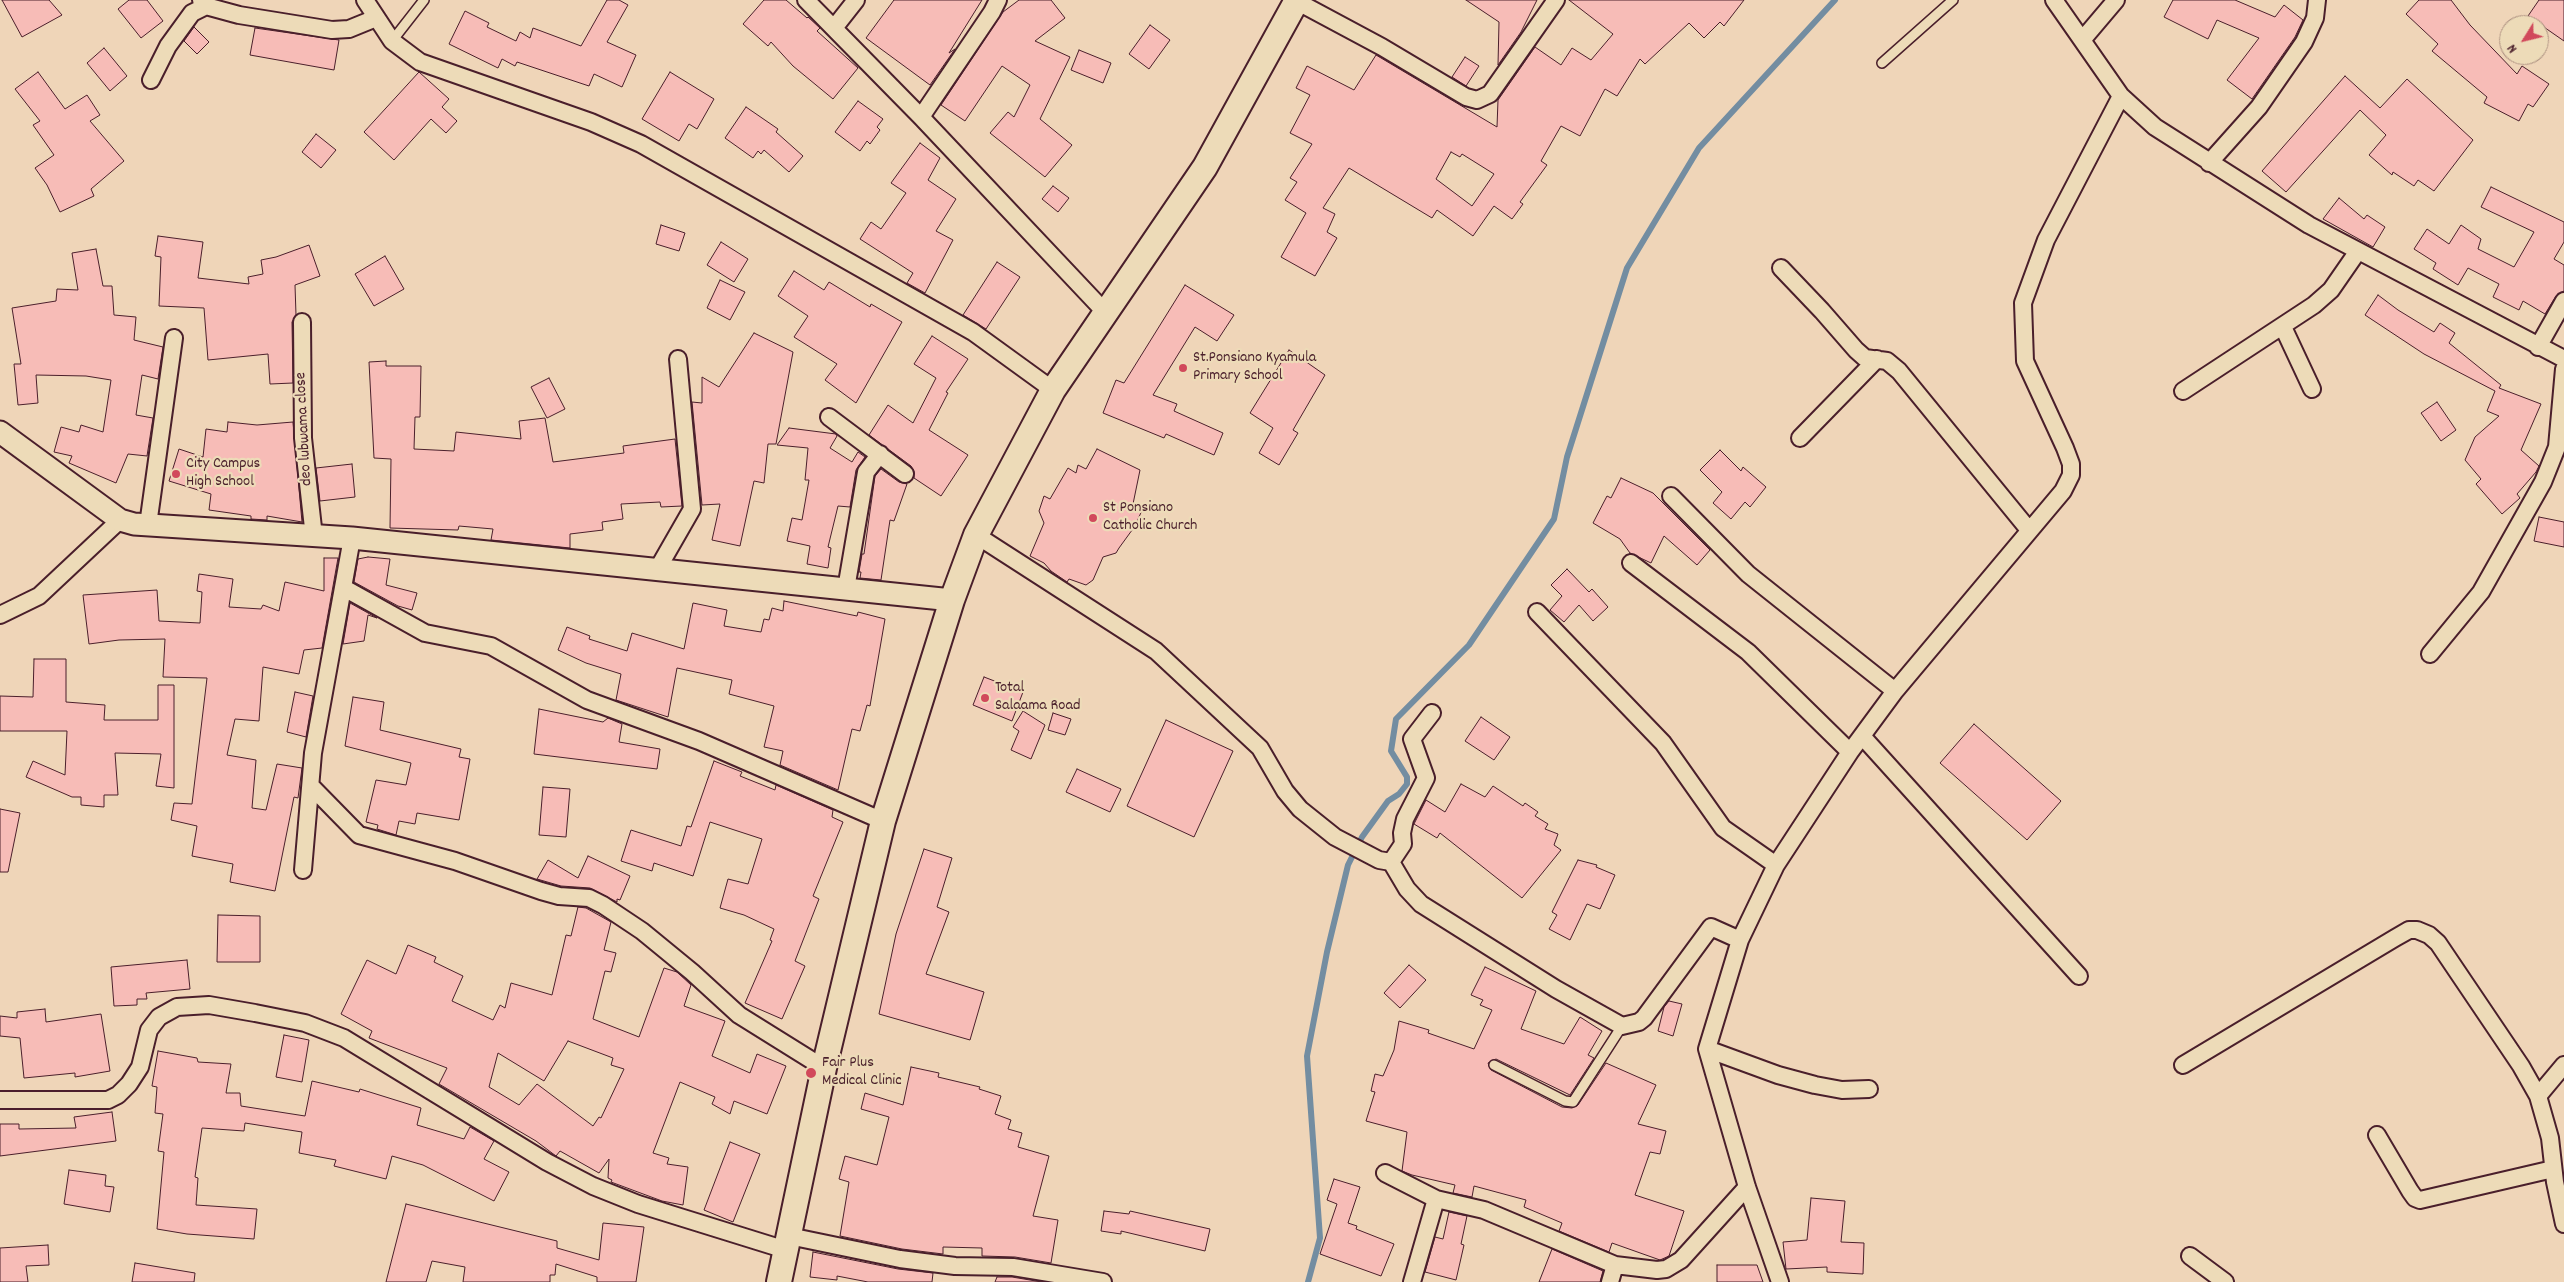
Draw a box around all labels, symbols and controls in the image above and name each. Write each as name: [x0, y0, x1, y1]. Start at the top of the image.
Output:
north arrow: [2499, 15, 2549, 65]
text: N: [2503, 40, 2523, 57]
place label: St.Ponsiano Kyamula Primary School: [1193, 349, 1316, 387]
marker: St.Ponsiano Kyamula Primary School: [1177, 362, 1189, 374]
street label: deo lubwama close: [292, 372, 318, 486]
place label: City Campus High School: [186, 455, 260, 493]
marker: City Campus High School: [170, 468, 182, 480]
place label: St Ponsiano Catholic Church: [1103, 499, 1197, 537]
marker: St Ponsiano Catholic Church: [1087, 512, 1099, 524]
place label: Total Salaama Road: [995, 679, 1080, 717]
marker: Total Salaama Road: [979, 692, 991, 704]
place label: Fair Plus Medical Clinic: [822, 1054, 902, 1092]
marker: Fair Plus Medical Clinic: [804, 1066, 818, 1080]

